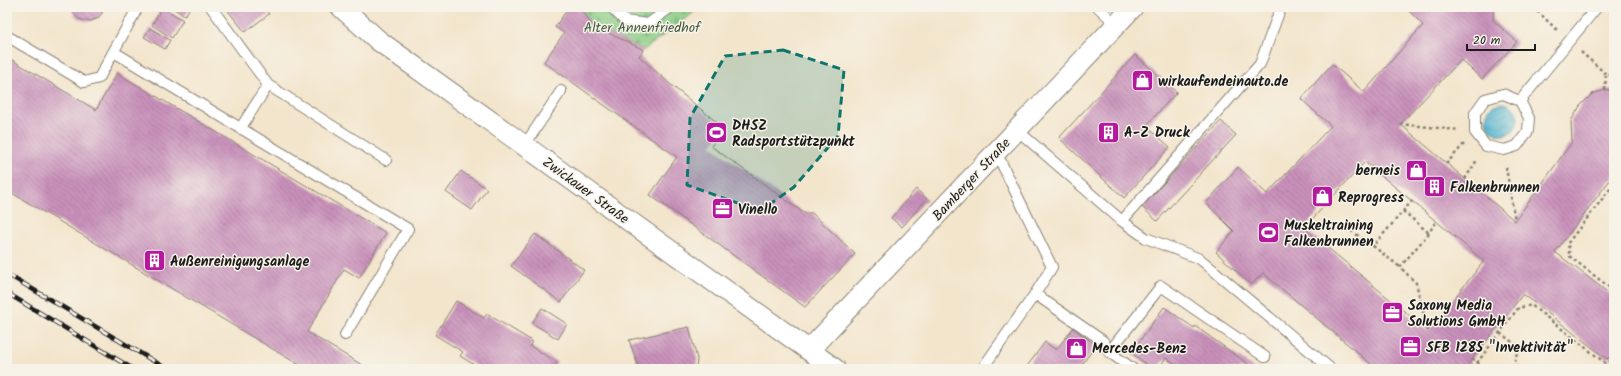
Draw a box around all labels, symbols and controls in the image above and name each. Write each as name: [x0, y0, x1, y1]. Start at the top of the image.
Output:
park label: Alter Annenfriedhof: [584, 17, 702, 39]
scale bar: [1467, 26, 1535, 52]
text: 20 m: [1473, 31, 1501, 50]
shop icon: wirkaufendeinauto.de: [1129, 68, 1155, 94]
place label: wirkaufendeinauto.de: [1158, 71, 1288, 93]
place label: DHSZ Radsportstützpunkt: [732, 115, 856, 153]
building icon: A-Z Druck: [1096, 119, 1122, 145]
sports icon: DHSZ Radsportstützpunkt: [703, 120, 729, 146]
place label: A-Z Druck: [1124, 122, 1191, 144]
street label: Bamberger Straße: [927, 133, 1017, 226]
street label: Zwickauer Straße: [537, 152, 634, 230]
shop icon: berneis: [1403, 157, 1429, 183]
place label: berneis: [1355, 160, 1400, 182]
building icon: Falkenbrunnen: [1422, 174, 1448, 200]
place label: Falkenbrunnen: [1450, 177, 1540, 199]
shop icon: Reprogress: [1309, 184, 1335, 210]
place label: Reprogress: [1338, 187, 1404, 209]
office icon: Vinello: [709, 196, 735, 222]
place label: Vinello: [738, 199, 778, 221]
place label: Muskeltraining Falkenbrunnen: [1284, 215, 1374, 253]
sports icon: Muskeltraining Falkenbrunnen: [1255, 220, 1281, 246]
building icon: Außenreinigungsanlage: [142, 248, 168, 274]
place label: Außenreinigungsanlage: [170, 251, 310, 273]
place label: Saxony Media Solutions GmbH: [1408, 295, 1506, 333]
office icon: Saxony Media Solutions GmbH: [1379, 300, 1405, 326]
office icon: SFB 1285 "Invektivität": [1397, 334, 1423, 360]
shop icon: Mercedes-Benz: [1063, 335, 1089, 361]
place label: SFB 1285 "Invektivität": [1426, 337, 1573, 359]
place label: Mercedes-Benz: [1092, 338, 1187, 360]

